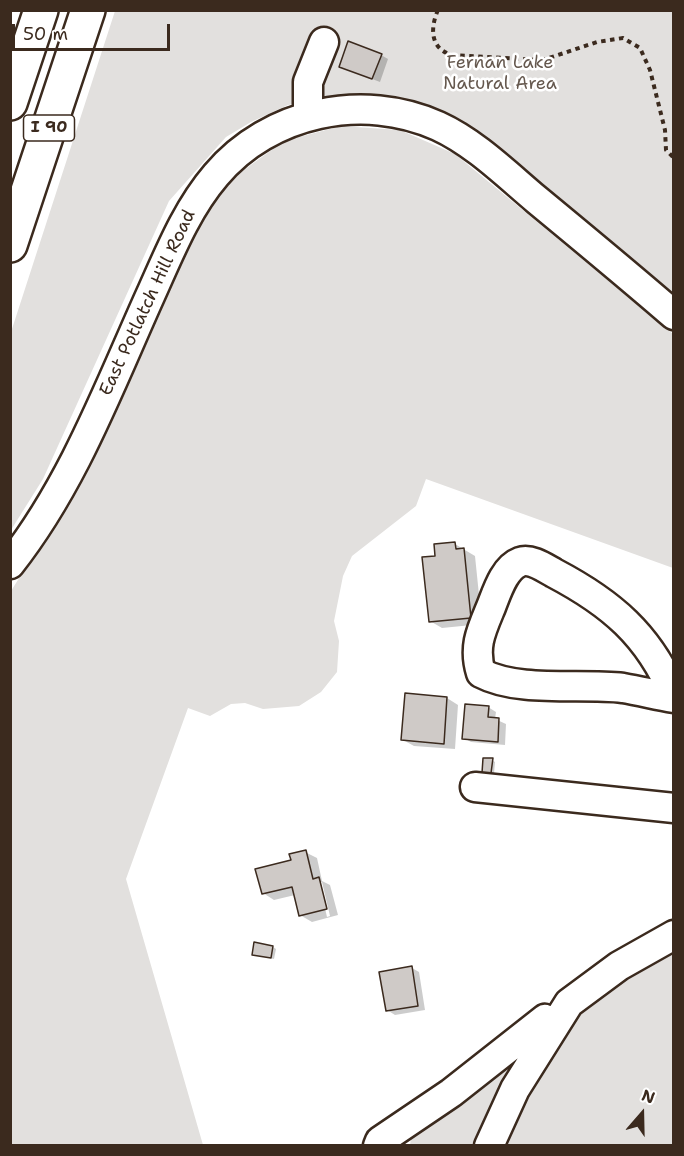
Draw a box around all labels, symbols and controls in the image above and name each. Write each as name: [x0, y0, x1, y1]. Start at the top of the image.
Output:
scale bar: [15, 12, 172, 50]
text: 50 m: [23, 22, 68, 46]
park label: Fernan Lake Natural Area: [443, 52, 557, 94]
road number: I 90: [23, 115, 74, 141]
street label: East Potlatch Hill Road: [95, 207, 201, 399]
north arrow: [612, 1084, 672, 1144]
text: N: [639, 1085, 658, 1109]

